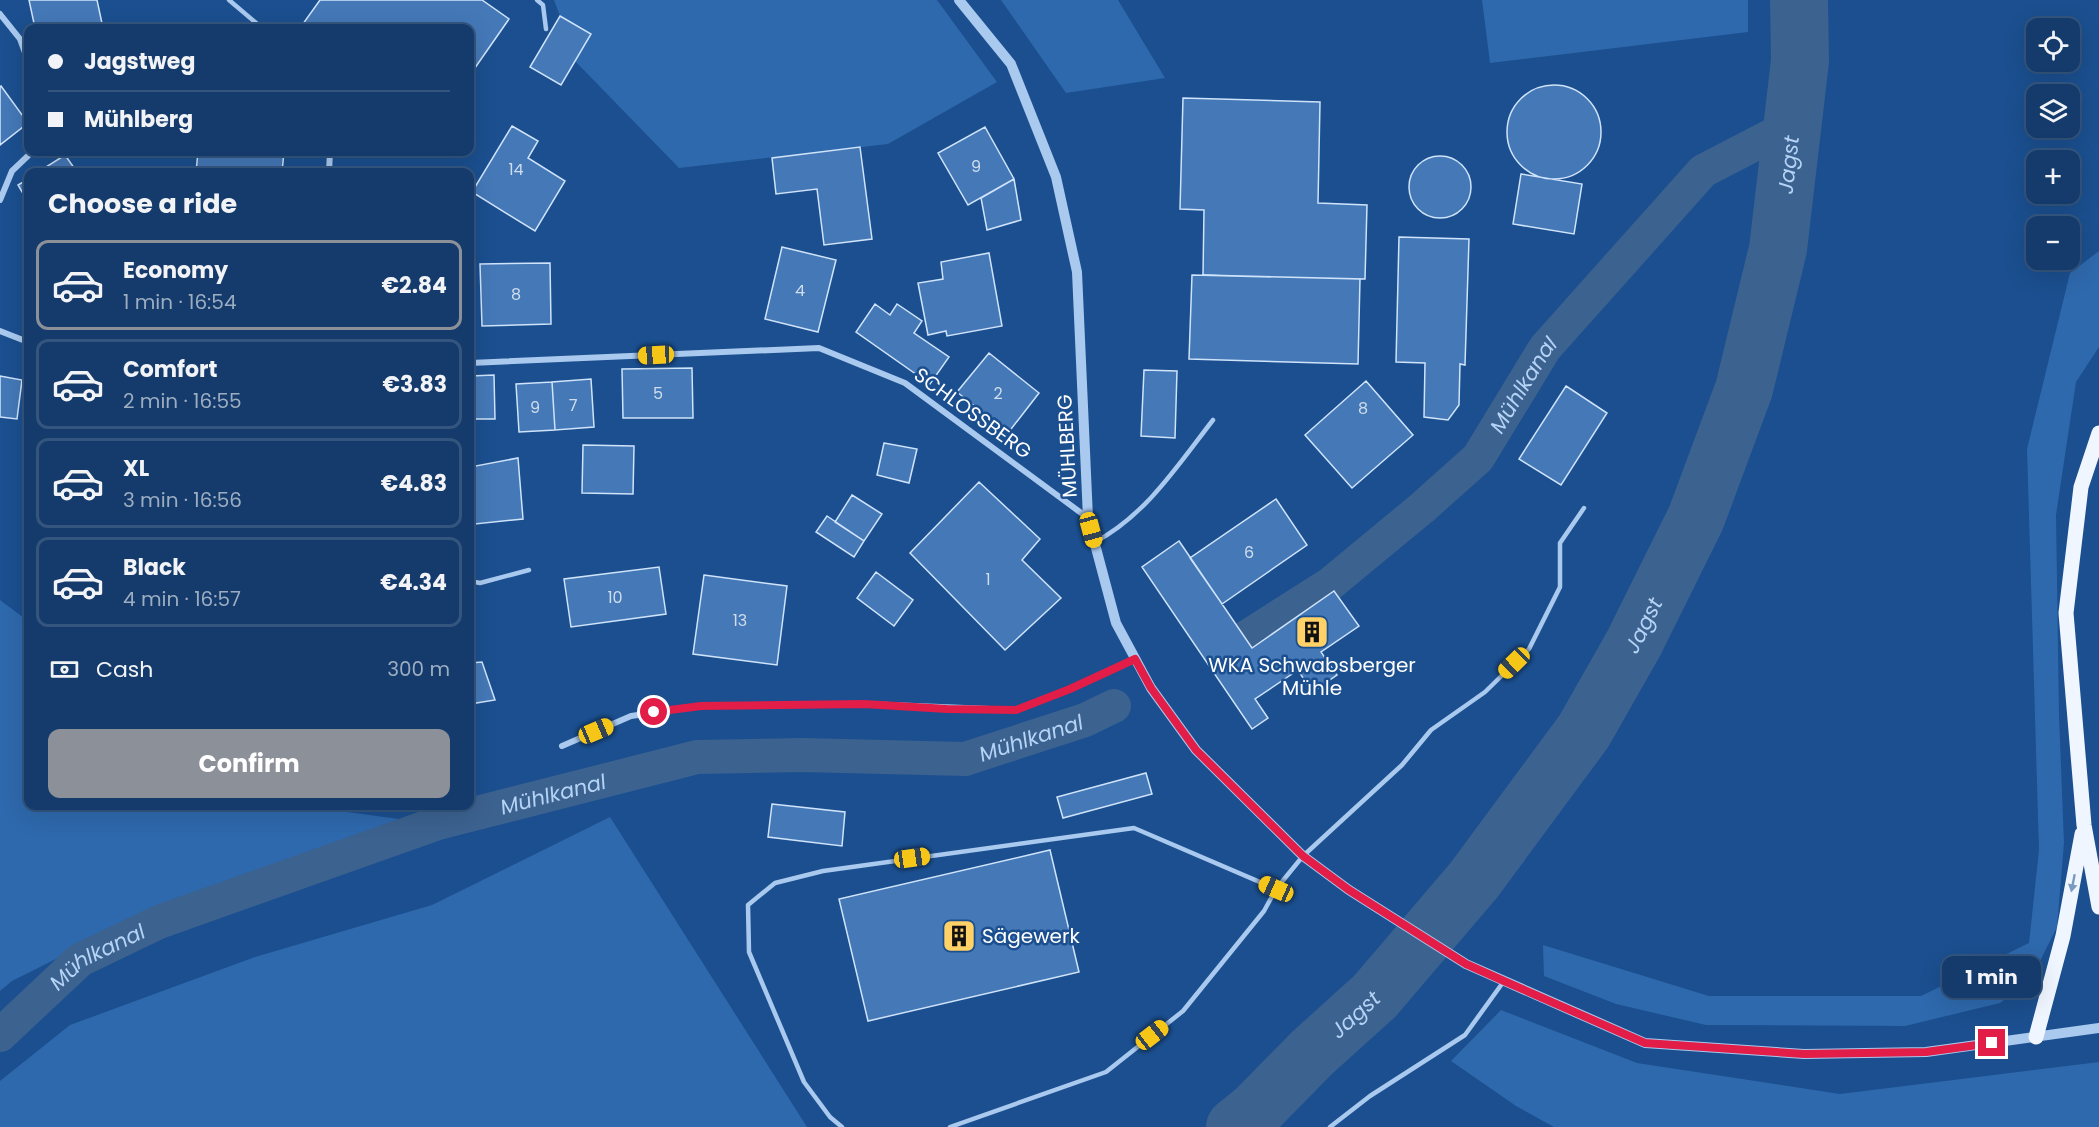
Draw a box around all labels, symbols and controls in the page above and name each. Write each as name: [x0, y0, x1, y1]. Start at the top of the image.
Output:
map controls: [2026, 18, 2080, 270]
button: locate: [2026, 18, 2080, 72]
text: Jagstweg: [84, 46, 195, 77]
button: layers: [2026, 84, 2080, 138]
text: Mühlberg: [84, 104, 193, 135]
water label: Jagst: [1770, 134, 1806, 195]
button: +: [2026, 150, 2080, 204]
house number: 9: [971, 155, 981, 178]
house number: 14: [508, 158, 524, 181]
text: Choose a ride: [48, 185, 237, 222]
button: −: [2026, 216, 2080, 270]
text: Economy: [123, 255, 228, 286]
icon: car: [51, 258, 105, 312]
text: €2.84: [382, 270, 447, 301]
house number: 4: [795, 279, 805, 302]
house number: 8: [511, 283, 521, 306]
text: 1 min · 16:54: [123, 288, 236, 316]
water label: Mühlkanal: [1482, 329, 1564, 438]
car: [638, 345, 674, 365]
text: Comfort: [123, 354, 217, 385]
icon: car: [51, 357, 105, 411]
street label: SCHLOSSBERG: [909, 361, 1037, 465]
text: €3.83: [382, 369, 447, 400]
house number: 5: [653, 382, 663, 405]
house number: 2: [993, 382, 1003, 405]
text: 2 min · 16:55: [123, 387, 242, 415]
house number: 7: [569, 394, 578, 417]
street label: MÜHLBERG: [1050, 394, 1084, 498]
house number: 9: [530, 396, 540, 419]
house number: 8: [1358, 397, 1368, 420]
text: XL: [123, 453, 149, 484]
icon: car: [51, 456, 105, 510]
text: €4.83: [381, 468, 447, 499]
text: 3 min · 16:56: [123, 486, 242, 514]
car: [1078, 510, 1104, 550]
house number: 6: [1244, 541, 1254, 564]
text: Black: [123, 552, 186, 583]
icon: car: [51, 555, 105, 609]
text: €4.34: [380, 567, 447, 598]
house number: 1: [985, 568, 991, 591]
text: 4 min · 16:57: [123, 585, 241, 613]
house number: 10: [607, 586, 623, 609]
water label: Jagst: [1617, 592, 1669, 658]
house number: 13: [733, 609, 747, 632]
building icon: WKA Schwabsberger Mühle: [1294, 614, 1330, 650]
car: [1495, 644, 1533, 682]
place label: WKA Schwabsberger Mühle: [1208, 651, 1416, 702]
icon: cash: [48, 653, 81, 686]
text: Cash: [96, 654, 153, 685]
text: 300 m: [387, 655, 450, 683]
route start: [640, 698, 667, 725]
water label: Mühlkanal: [975, 707, 1088, 768]
car: [576, 716, 616, 746]
button: Confirm: [48, 729, 450, 798]
water label: Mühlkanal: [497, 766, 610, 821]
car: [893, 847, 931, 869]
car: [1256, 873, 1296, 905]
one-way arrow: [2068, 873, 2077, 892]
water label: Mühlkanal: [43, 916, 150, 996]
building icon: Sägewerk: [941, 918, 977, 954]
place label: Sägewerk: [982, 922, 1080, 950]
callout: 1 min: [1942, 956, 2042, 998]
text: 1 min: [1965, 963, 2018, 991]
water label: Jagst: [1324, 984, 1387, 1044]
car: [1132, 1017, 1172, 1053]
route end: [1978, 1029, 2005, 1056]

